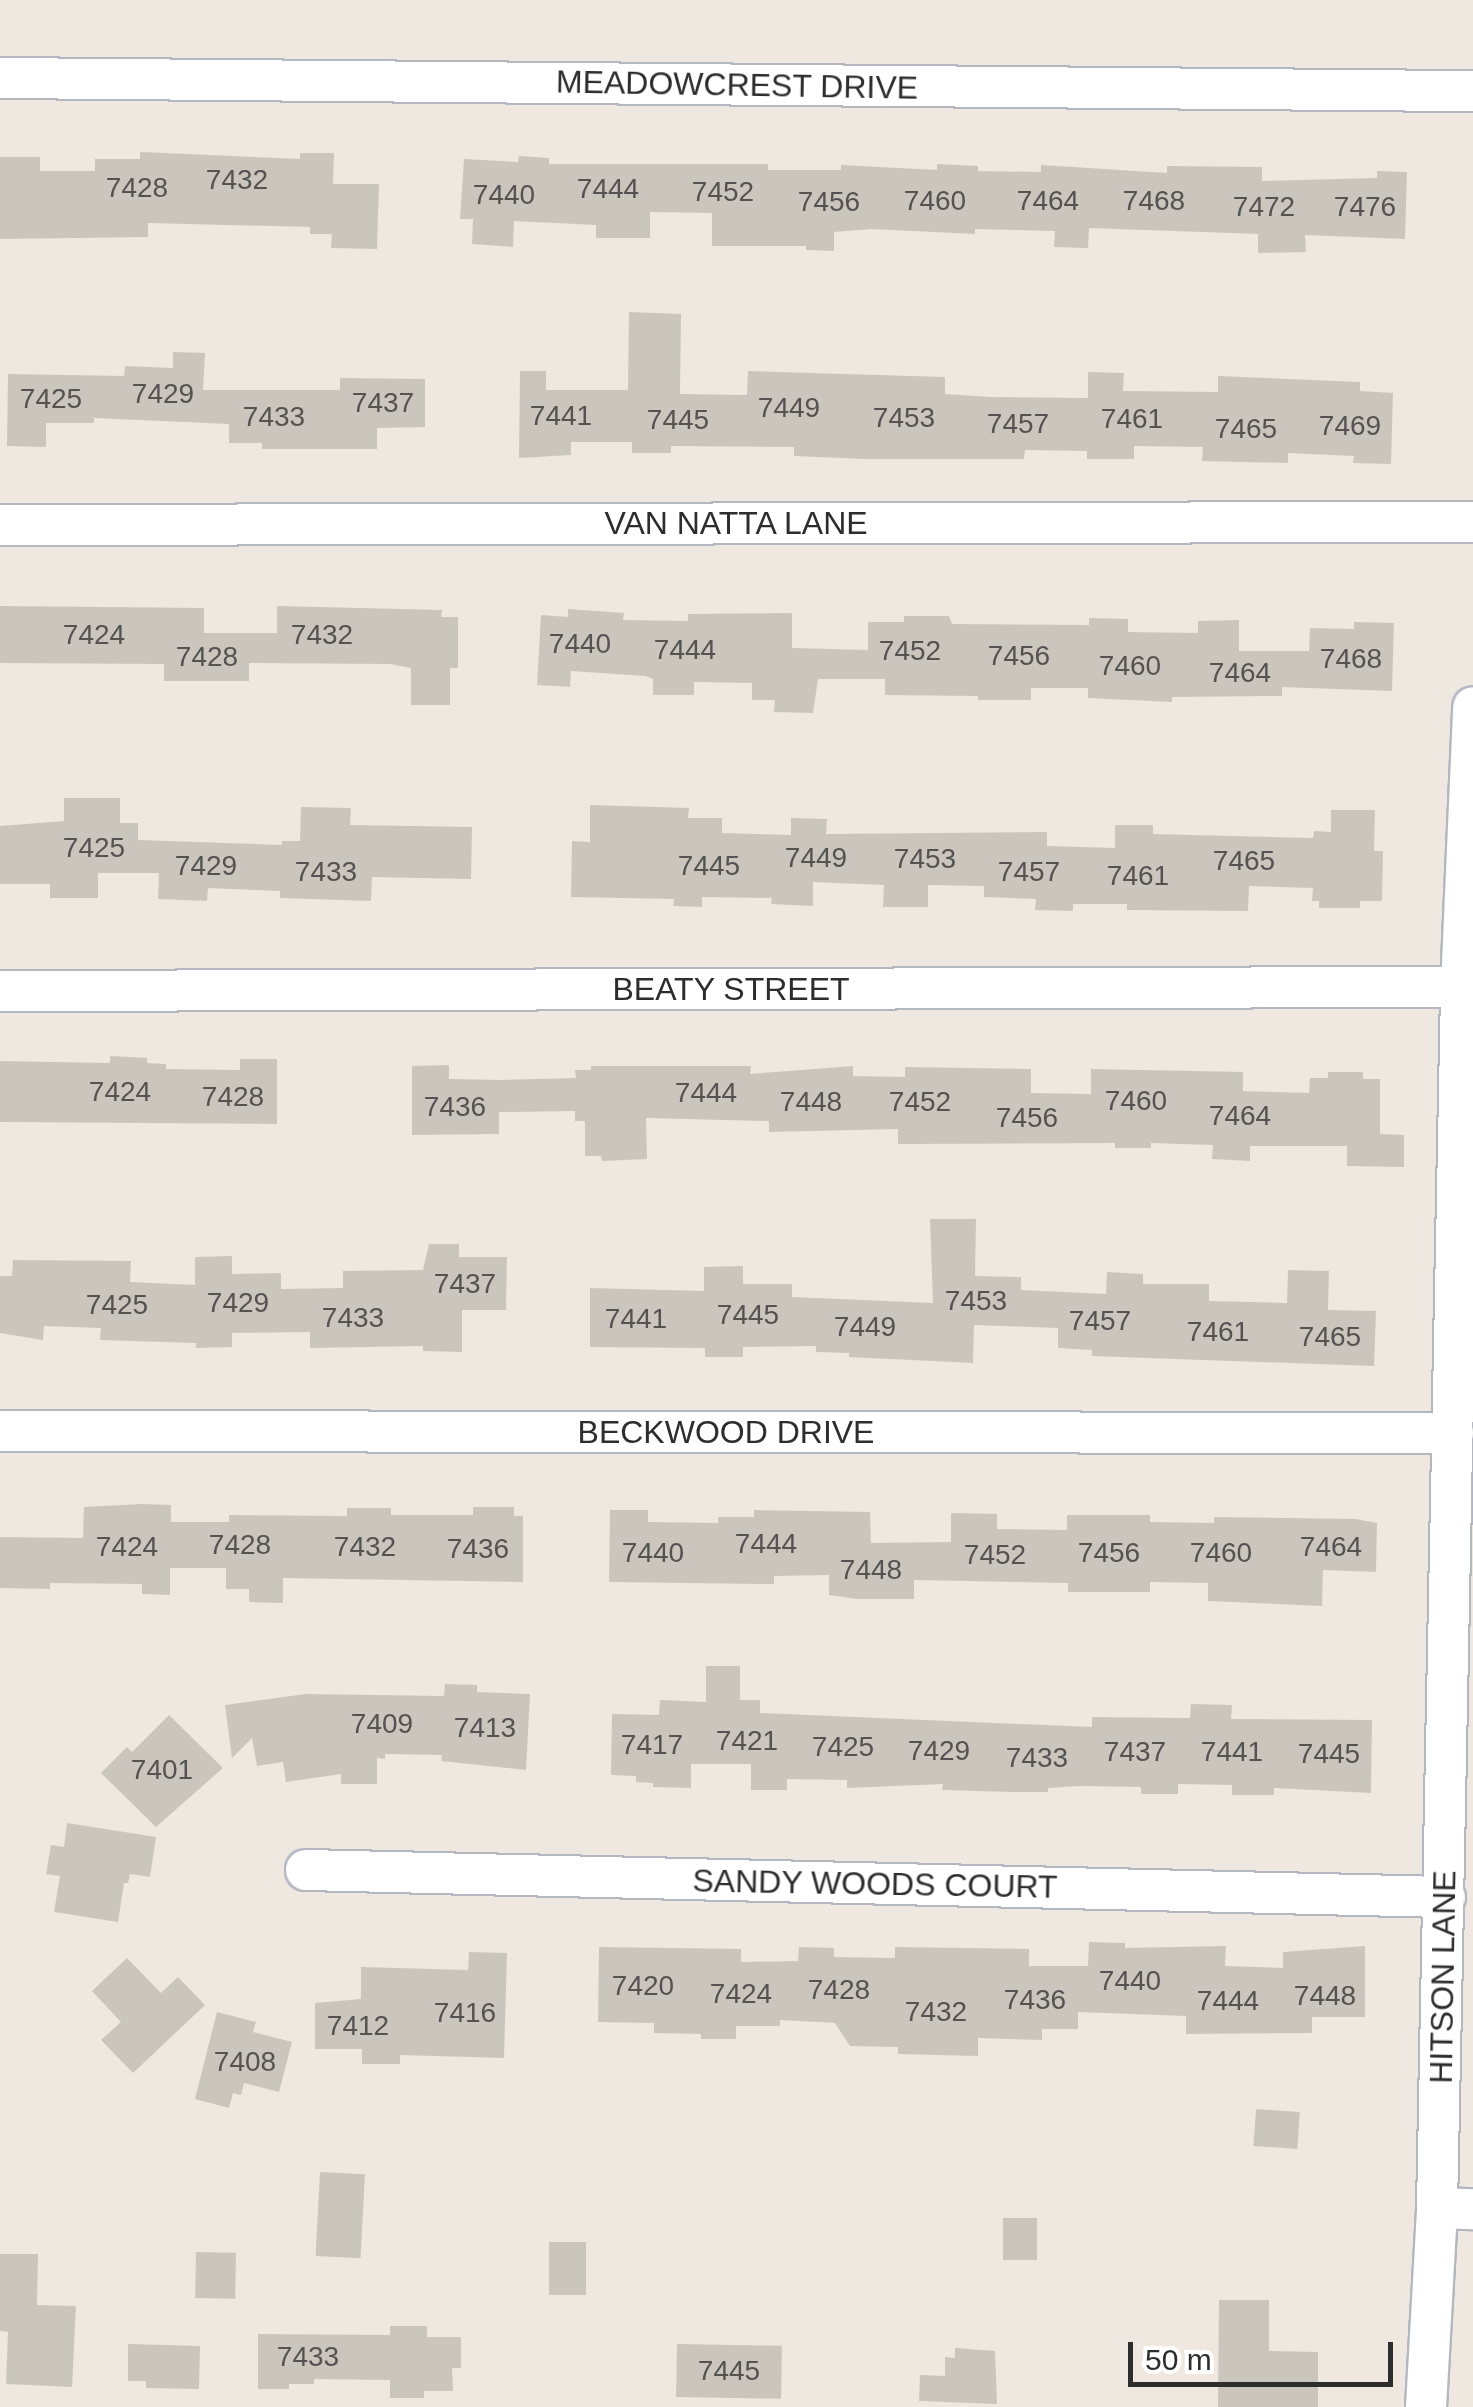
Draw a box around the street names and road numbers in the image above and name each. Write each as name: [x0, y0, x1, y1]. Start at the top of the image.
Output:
street label: MEADOWCREST DRIVE: [555, 63, 919, 107]
street label: VAN NATTA LANE: [604, 504, 868, 542]
street label: BEATY STREET: [612, 970, 850, 1008]
street label: BECKWOOD DRIVE: [578, 1413, 874, 1451]
street label: SANDY WOODS COURT: [692, 1862, 1058, 1906]
street label: HITSON LANE: [1422, 1870, 1464, 2084]

